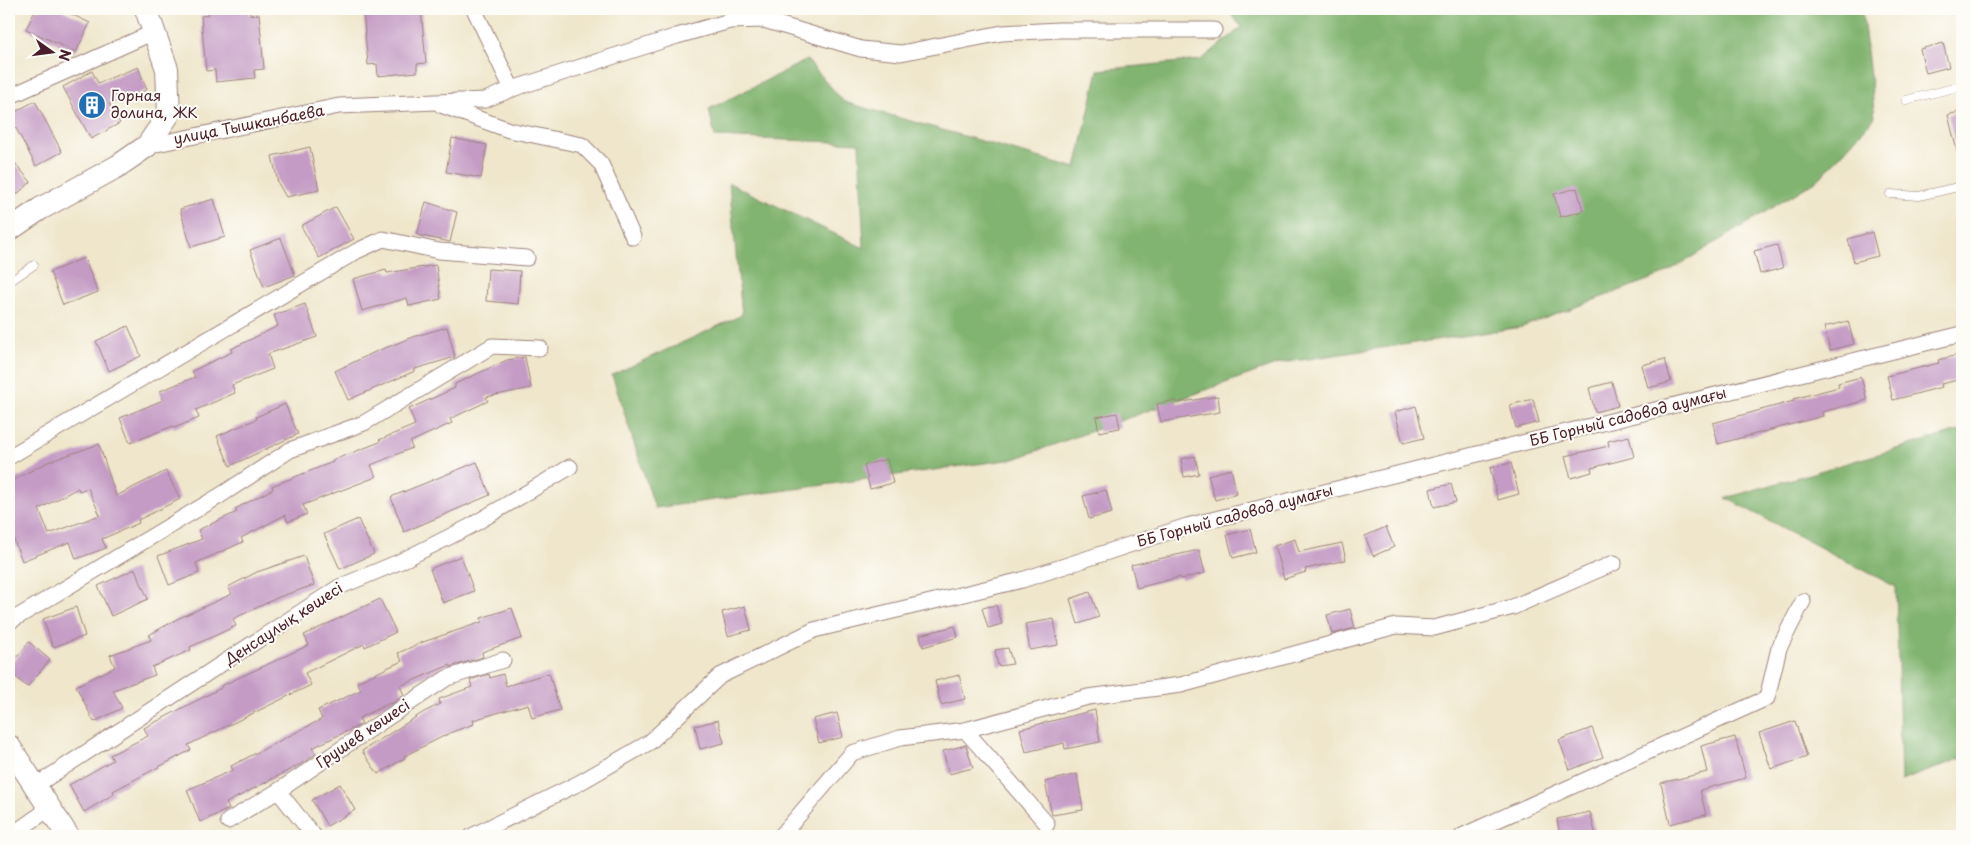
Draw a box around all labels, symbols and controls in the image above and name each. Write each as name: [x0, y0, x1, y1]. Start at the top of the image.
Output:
north arrow: [28, 28, 78, 78]
text: N: [54, 47, 77, 63]
place label: Горная долина, ЖК: [111, 83, 198, 123]
building icon: Горная долина, ЖК: [77, 90, 107, 120]
street label: улица Тышканбаева: [171, 98, 327, 149]
street label: ББ Горный садовод аумағы: [1527, 380, 1728, 451]
street label: ББ Горный садовод аумағы: [1134, 477, 1335, 552]
street label: Денсаулық көшесі: [219, 576, 347, 670]
street label: Грушев көшесі: [310, 693, 414, 773]

